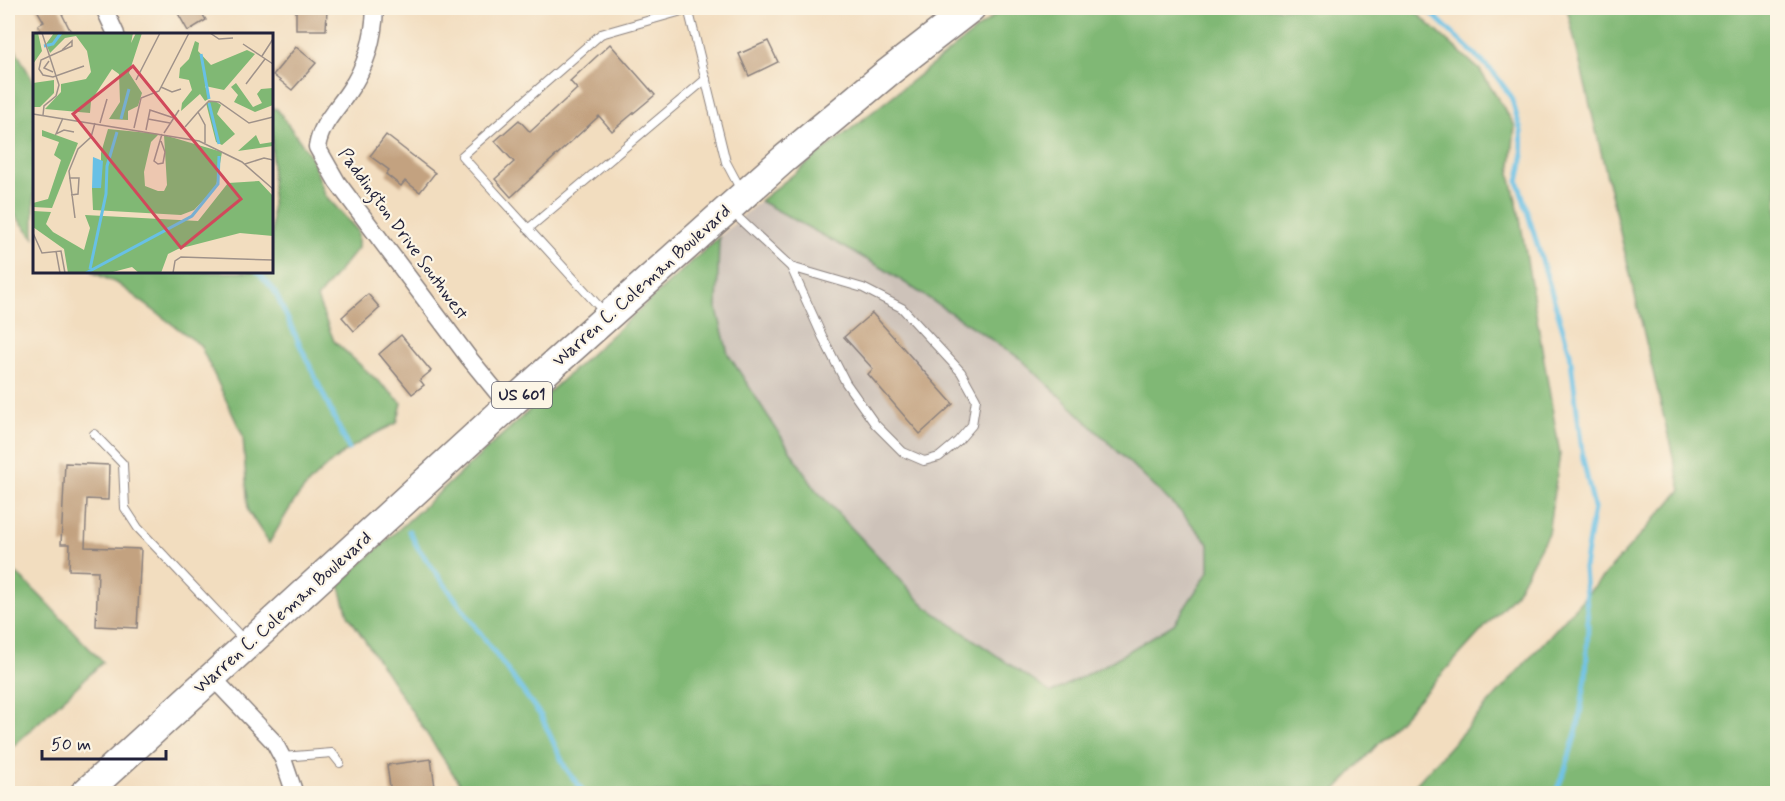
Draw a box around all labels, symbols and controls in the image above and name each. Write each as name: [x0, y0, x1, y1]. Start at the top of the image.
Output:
inset map: [33, 33, 273, 273]
street label: Paddington Drive Southwest: [331, 143, 474, 326]
street label: Warren C. Coleman Boulevard: [548, 199, 736, 373]
road number: US 601: [492, 382, 552, 408]
street label: Warren C. Coleman Boulevard: [189, 526, 377, 700]
scale bar: [42, 723, 166, 761]
text: 50 m: [51, 733, 91, 757]

